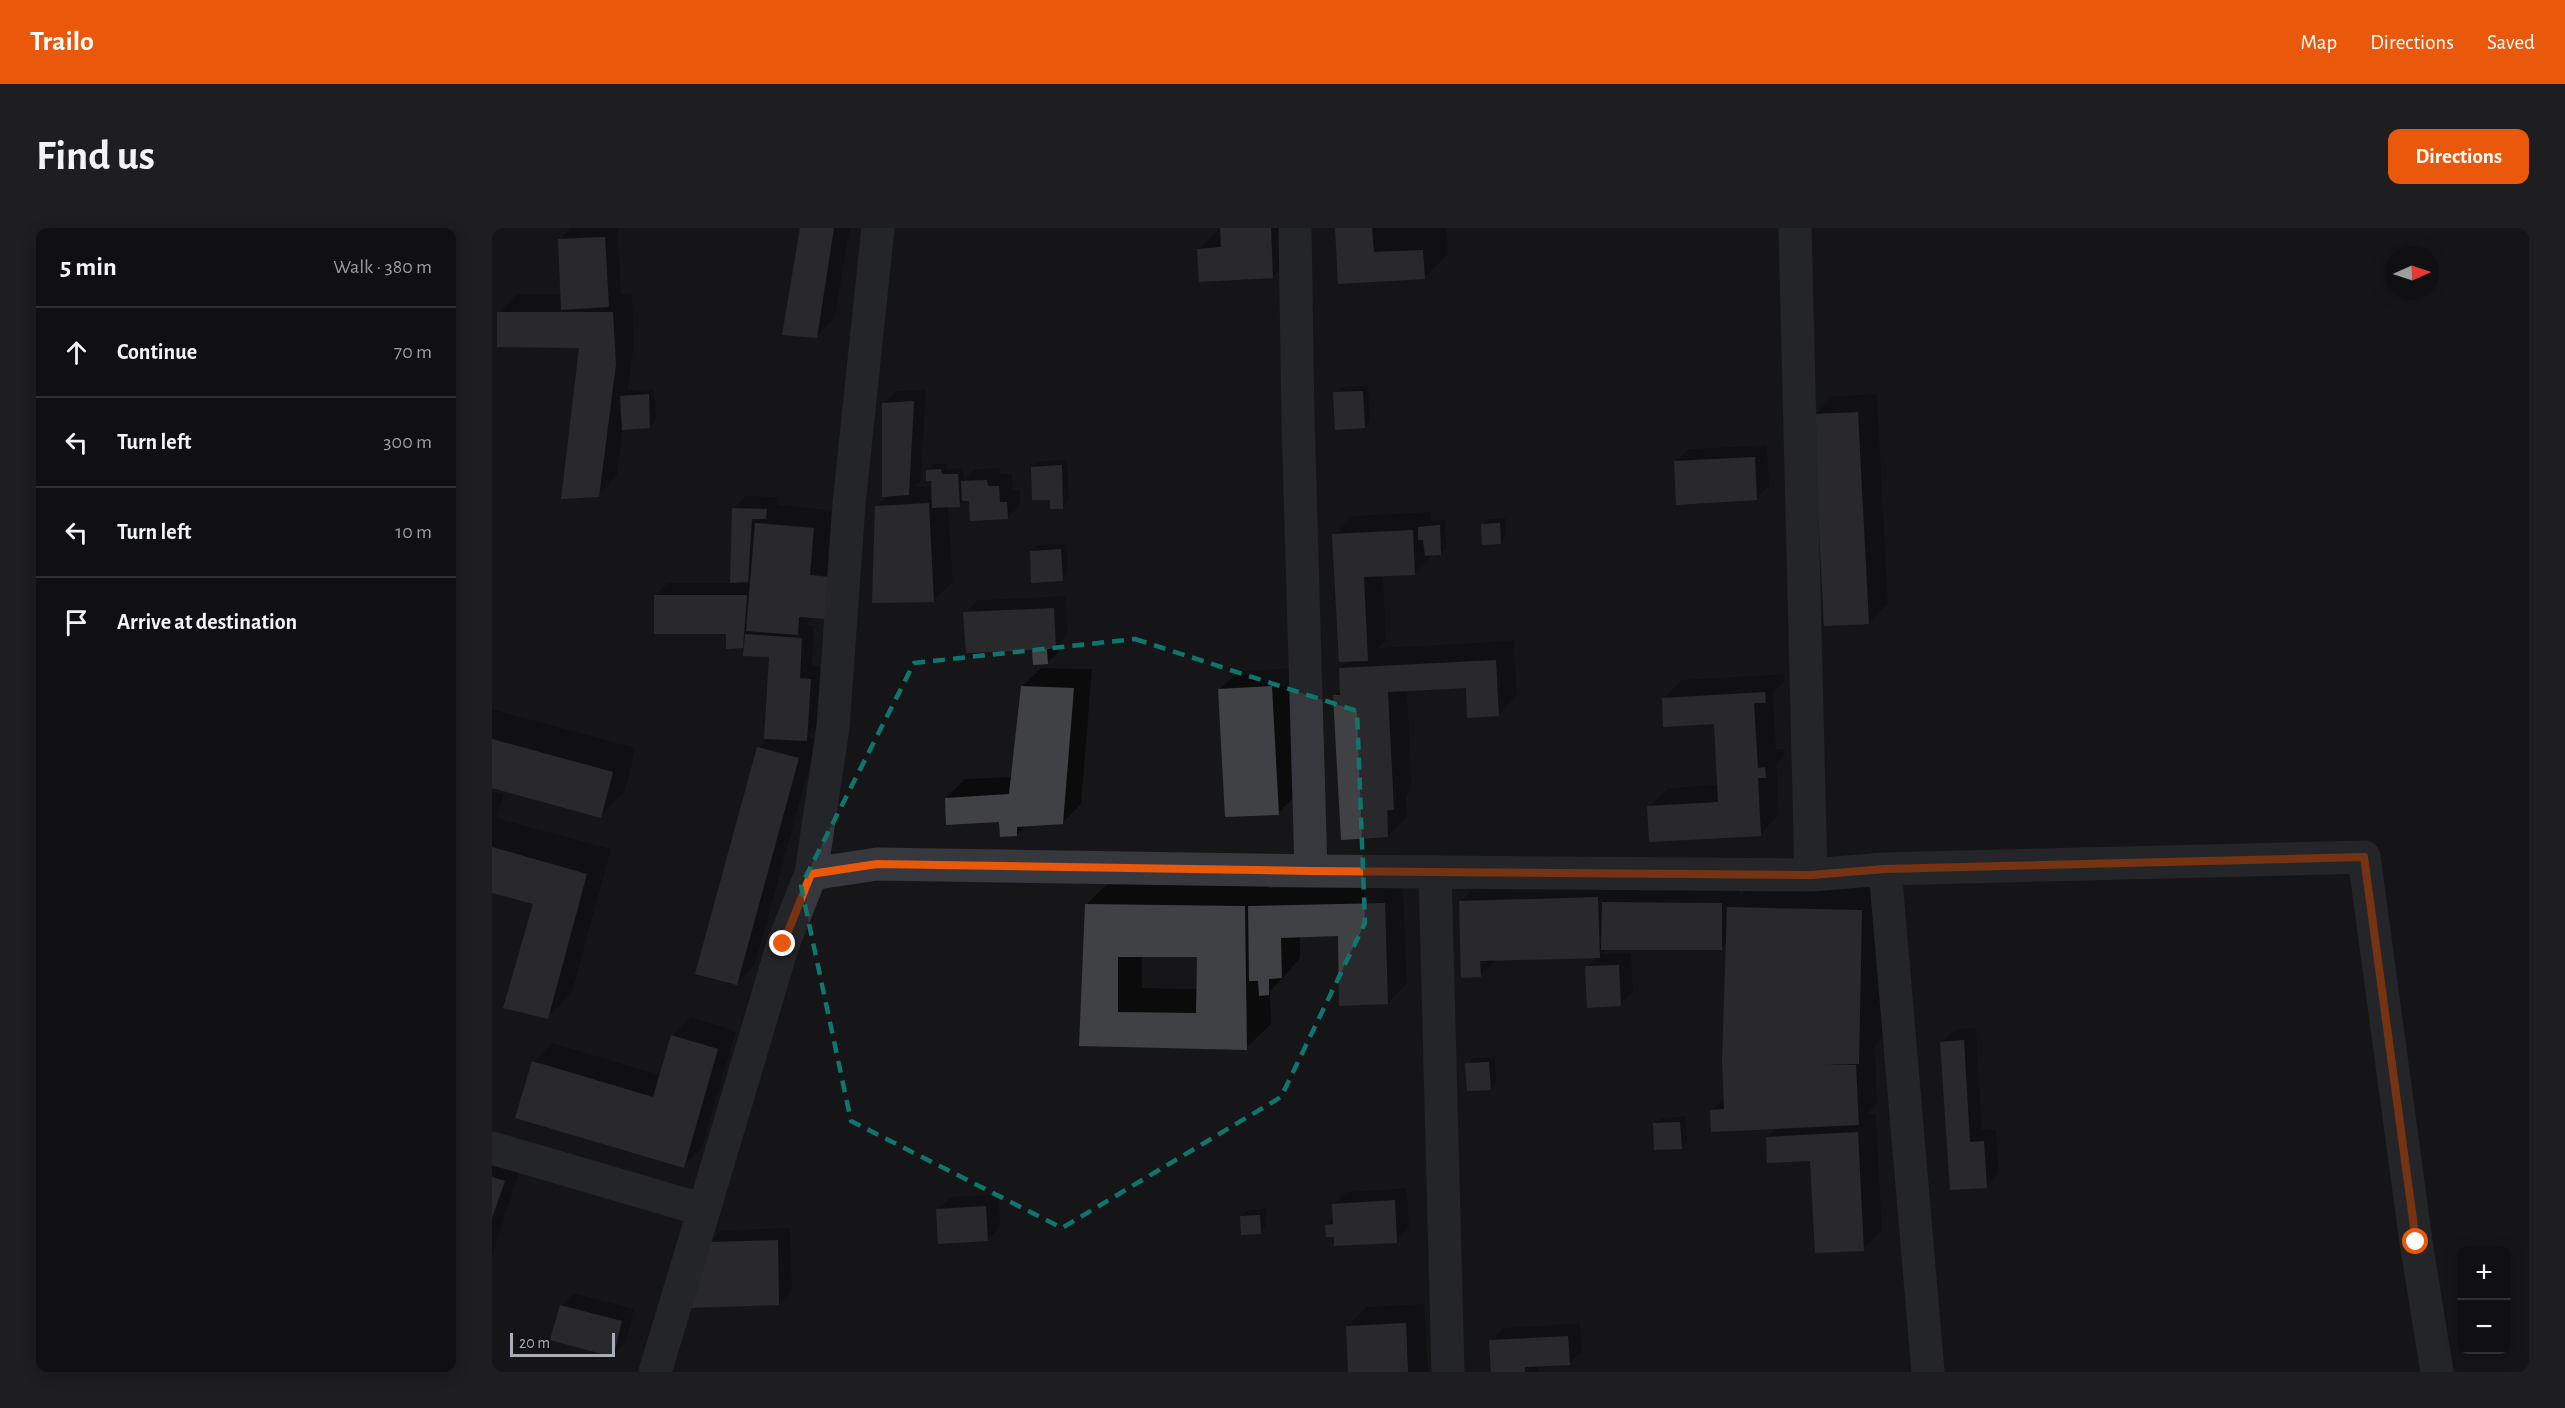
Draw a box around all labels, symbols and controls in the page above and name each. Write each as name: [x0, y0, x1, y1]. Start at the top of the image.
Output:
text: Trailo: [30, 28, 94, 56]
text: Map: [2301, 32, 2337, 53]
text: Directions: [2370, 32, 2454, 53]
text: Saved: [2487, 32, 2535, 53]
button: Directions: [2388, 129, 2529, 184]
text: Find us: [36, 135, 155, 177]
north arrow: [2385, 246, 2439, 300]
text: 5 min: [60, 254, 117, 280]
text: Walk · 380 m: [333, 257, 432, 277]
icon: ahead: [60, 336, 93, 369]
text: Continue: [117, 341, 197, 363]
text: 70 m: [394, 342, 432, 362]
icon: left: [60, 426, 93, 459]
text: Turn left: [117, 431, 191, 453]
text: 300 m: [383, 432, 432, 452]
icon: left: [60, 516, 93, 549]
text: Turn left: [117, 521, 191, 543]
text: 10 m: [395, 522, 432, 542]
icon: arrive: [60, 606, 93, 639]
text: Arrive at destination: [117, 611, 297, 633]
route end: [769, 930, 795, 956]
route start: [2402, 1228, 2428, 1254]
map controls: [2457, 1246, 2511, 1354]
button: +: [2457, 1246, 2511, 1300]
button: −: [2457, 1300, 2511, 1354]
scale bar: [510, 1330, 615, 1358]
text: 20 m: [519, 1335, 550, 1351]

